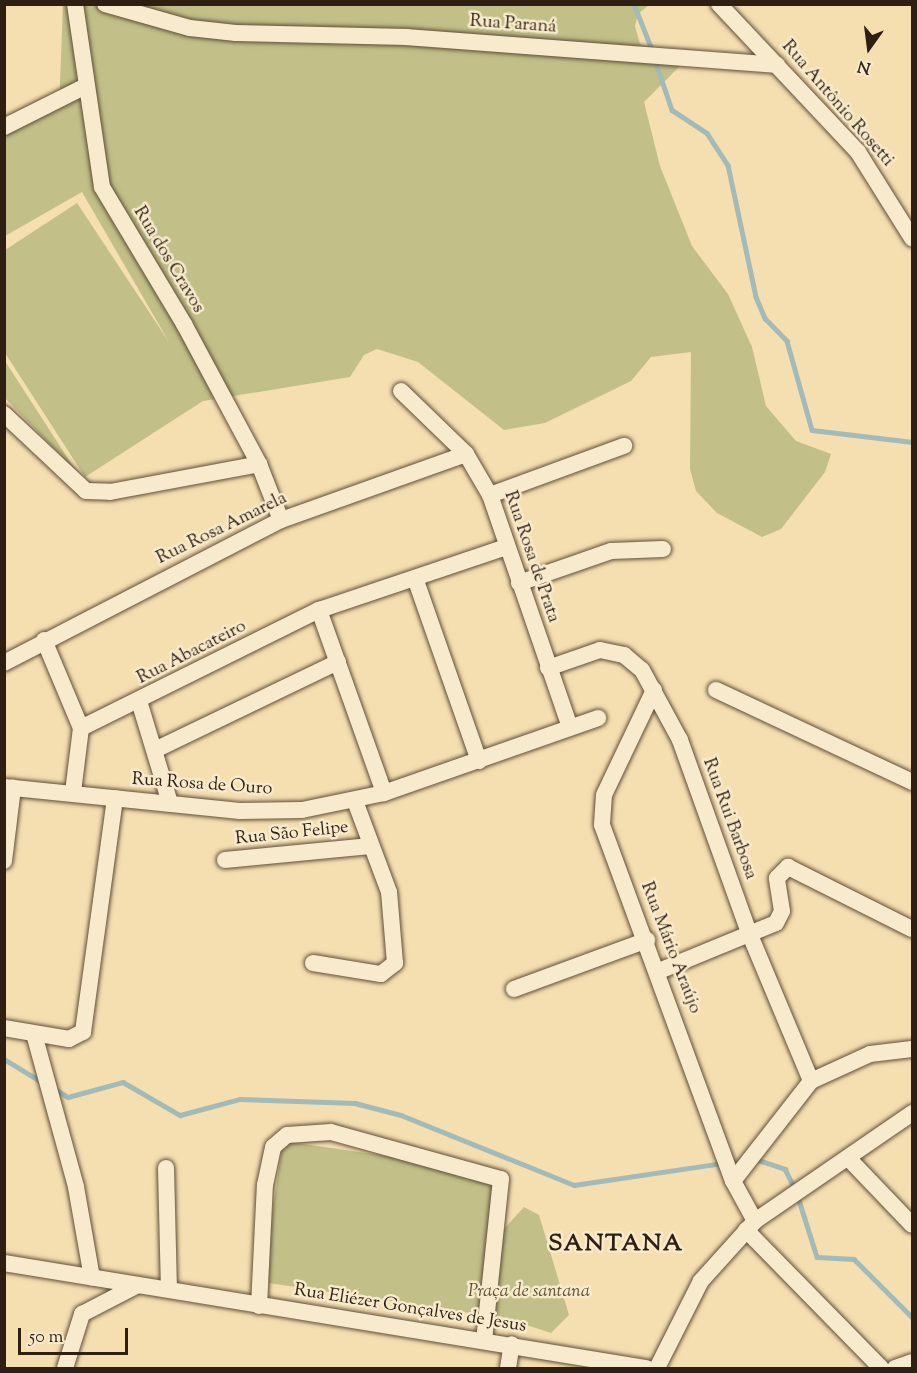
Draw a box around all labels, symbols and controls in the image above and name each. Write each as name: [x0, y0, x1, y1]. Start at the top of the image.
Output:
street label: Rua Paraná: [469, 11, 557, 39]
north arrow: [839, 18, 899, 78]
street label: Rua Antônio Rosetti: [776, 36, 898, 172]
text: N: [856, 53, 874, 79]
street label: Rua dos Cravos: [128, 203, 208, 317]
street label: Rua Rosa Amarela: [153, 488, 291, 570]
street label: Rua Rosa de Prata: [498, 488, 564, 626]
street label: Rua Abacateiro: [134, 616, 250, 690]
street label: Rua Rui Barbosa: [697, 755, 761, 883]
street label: Rua Rosa de Ouro: [131, 769, 273, 801]
street label: Rua São Felipe: [234, 817, 350, 851]
street label: Rua Mário Araújo: [635, 879, 705, 1017]
district label: SANTANA: [548, 1231, 684, 1259]
street label: Rua Eliézer Gonçalves de Jesus: [292, 1280, 528, 1338]
park label: Praça de santana: [468, 1281, 590, 1303]
scale bar: [21, 1316, 130, 1354]
text: 50 m: [29, 1325, 63, 1351]

